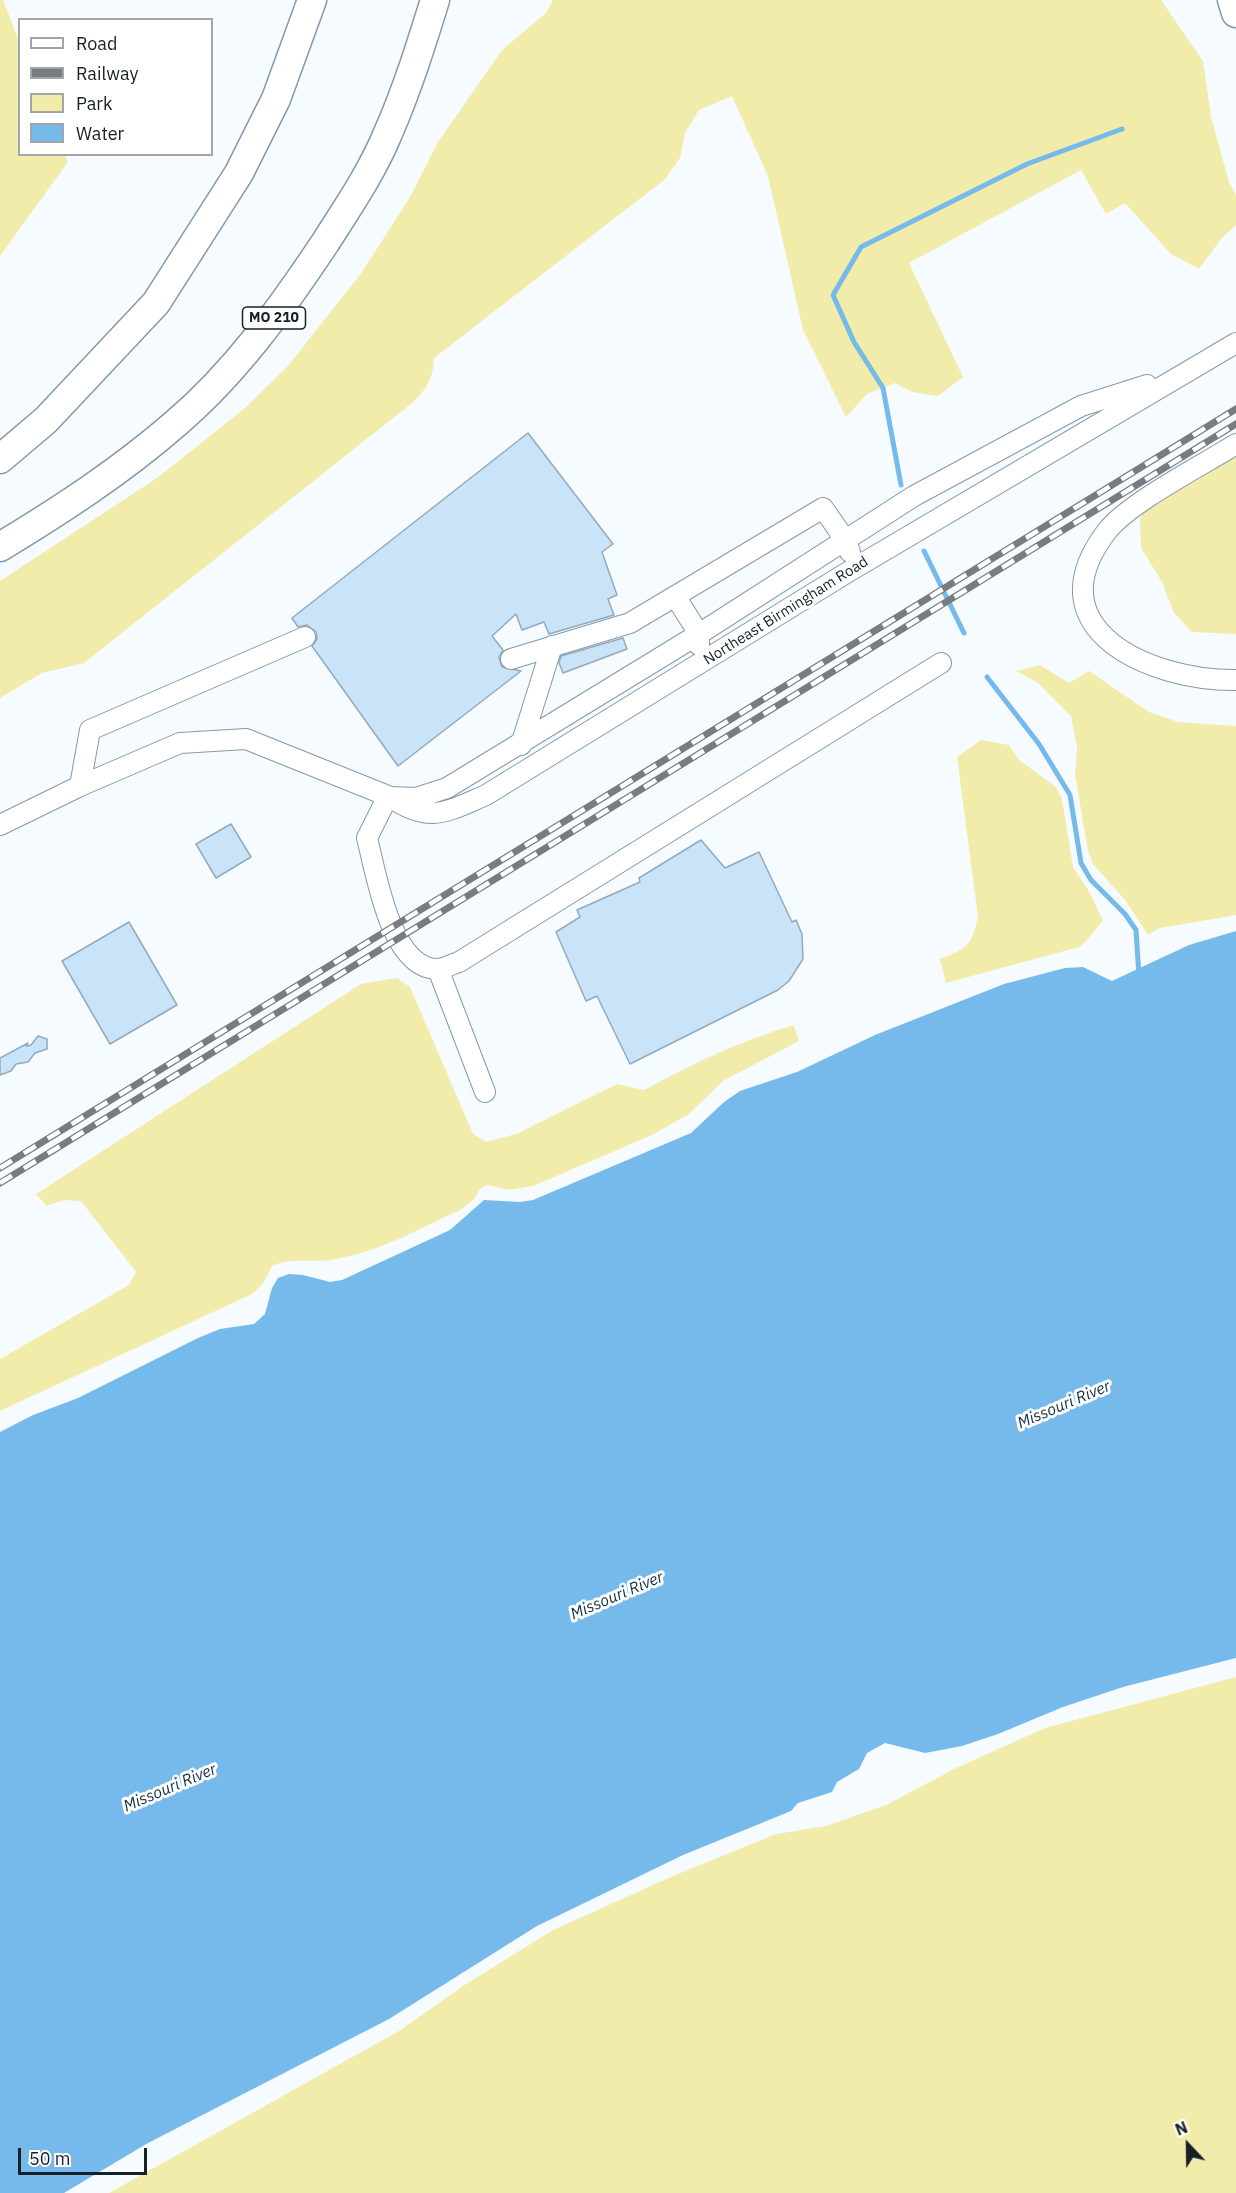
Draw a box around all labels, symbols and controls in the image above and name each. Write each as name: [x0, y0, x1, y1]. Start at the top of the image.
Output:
legend: [18, 18, 213, 156]
text: Road: [76, 32, 117, 55]
text: Railway: [76, 62, 138, 85]
text: Park: [76, 92, 112, 115]
text: Water: [76, 122, 124, 145]
road number: MO 210: [242, 307, 306, 329]
street label: Northeast Birmingham Road: [700, 553, 872, 669]
water label: Missouri River: [1015, 1377, 1113, 1433]
water label: Missouri River: [568, 1568, 666, 1624]
water label: Missouri River: [121, 1760, 219, 1816]
north arrow: [1158, 2115, 1218, 2175]
text: N: [1172, 2117, 1190, 2140]
scale bar: [21, 2136, 150, 2174]
text: 50 m: [29, 2147, 71, 2170]

